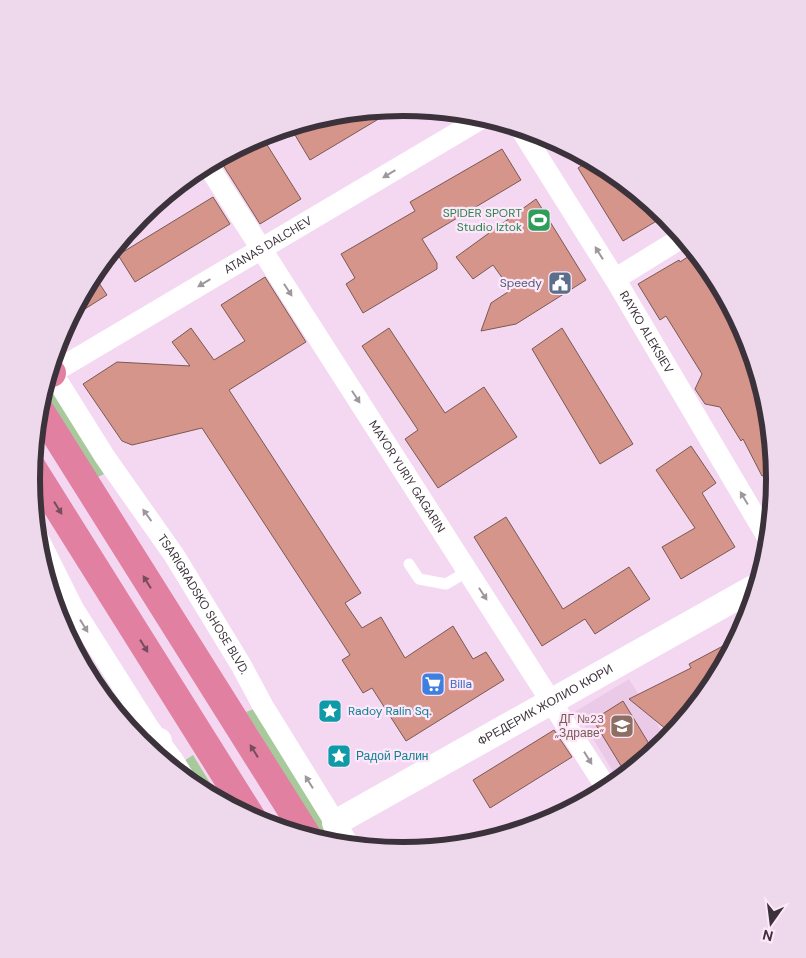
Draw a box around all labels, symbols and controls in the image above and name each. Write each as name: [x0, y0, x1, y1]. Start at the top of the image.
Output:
one-way arrow: [382, 169, 395, 178]
place label: SPIDER SPORT Studio Iztok: [443, 205, 522, 235]
sports icon: SPIDER SPORT Studio Iztok: [526, 207, 552, 233]
street label: ATANAS DALCHEV: [221, 213, 315, 277]
one-way arrow: [594, 246, 603, 259]
public building icon: Speedy: [547, 270, 573, 296]
place label: Speedy: [500, 275, 542, 291]
one-way arrow: [198, 278, 211, 287]
one-way arrow: [283, 284, 292, 297]
street label: RAYKO ALEKSIEV: [616, 288, 677, 376]
one-way arrow: [351, 390, 361, 404]
street label: MAYOR YURIY GAGARIN: [365, 417, 449, 536]
one-way arrow: [740, 490, 748, 505]
one-way arrow: [54, 502, 63, 515]
one-way arrow: [141, 509, 152, 522]
street label: TSARIGRADSKO SHOSE BLVD.: [154, 531, 253, 677]
one-way arrow: [143, 575, 152, 589]
one-way arrow: [478, 587, 487, 600]
one-way arrow: [80, 619, 89, 632]
one-way arrow: [139, 640, 149, 653]
street label: ФРЕДЕРИК ЖОЛИО КЮРИ: [475, 661, 616, 749]
supermarket icon: Billa: [420, 671, 446, 697]
place label: Billa: [450, 676, 472, 692]
place icon: Radoy Ralin Sq.: [317, 698, 343, 724]
place label: Radoy Ralin Sq.: [348, 703, 432, 719]
place label: ДГ №23 „Здраве“: [555, 711, 605, 741]
school or university icon: ДГ №23 „Здраве“: [609, 713, 635, 739]
place icon: Радой Ралин: [326, 743, 352, 769]
one-way arrow: [249, 744, 258, 758]
place label: Радой Ралин: [356, 748, 428, 764]
one-way arrow: [583, 752, 593, 765]
one-way arrow: [305, 775, 314, 789]
north arrow: [746, 898, 796, 948]
text: N: [761, 926, 775, 946]

